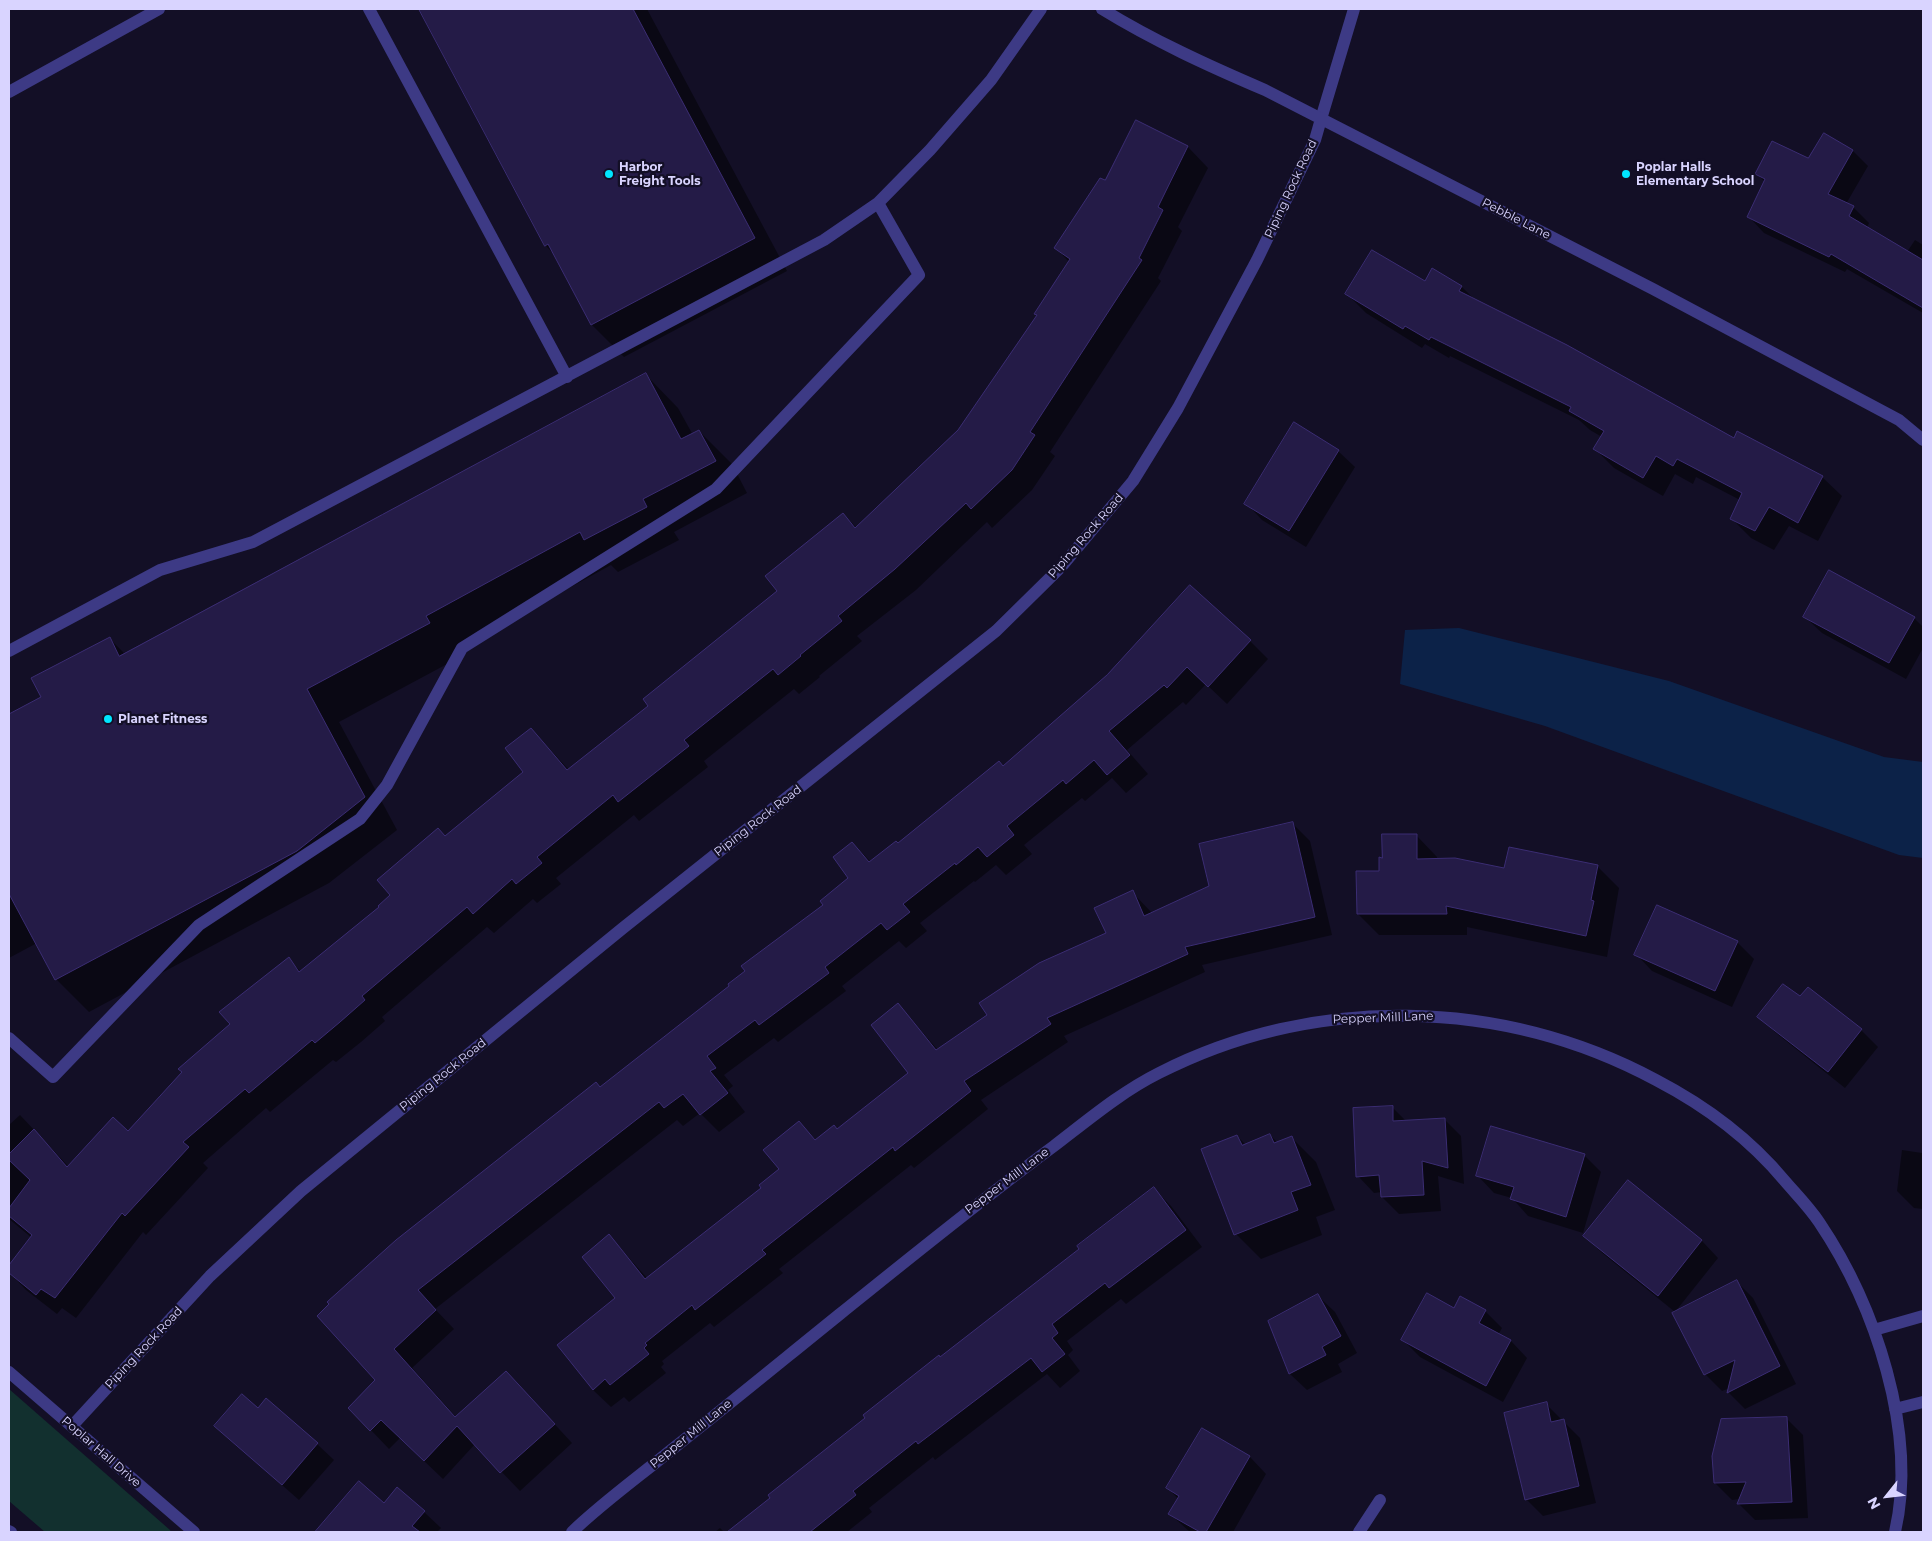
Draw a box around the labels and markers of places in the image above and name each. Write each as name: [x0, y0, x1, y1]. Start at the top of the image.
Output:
place label: Harbor Freight Tools: [619, 160, 701, 188]
place label: Poplar Halls Elementary School: [1636, 160, 1754, 188]
marker: Harbor Freight Tools: [603, 168, 615, 180]
marker: Poplar Halls Elementary School: [1620, 168, 1632, 180]
place label: Planet Fitness: [118, 712, 207, 726]
marker: Planet Fitness: [102, 713, 114, 725]

